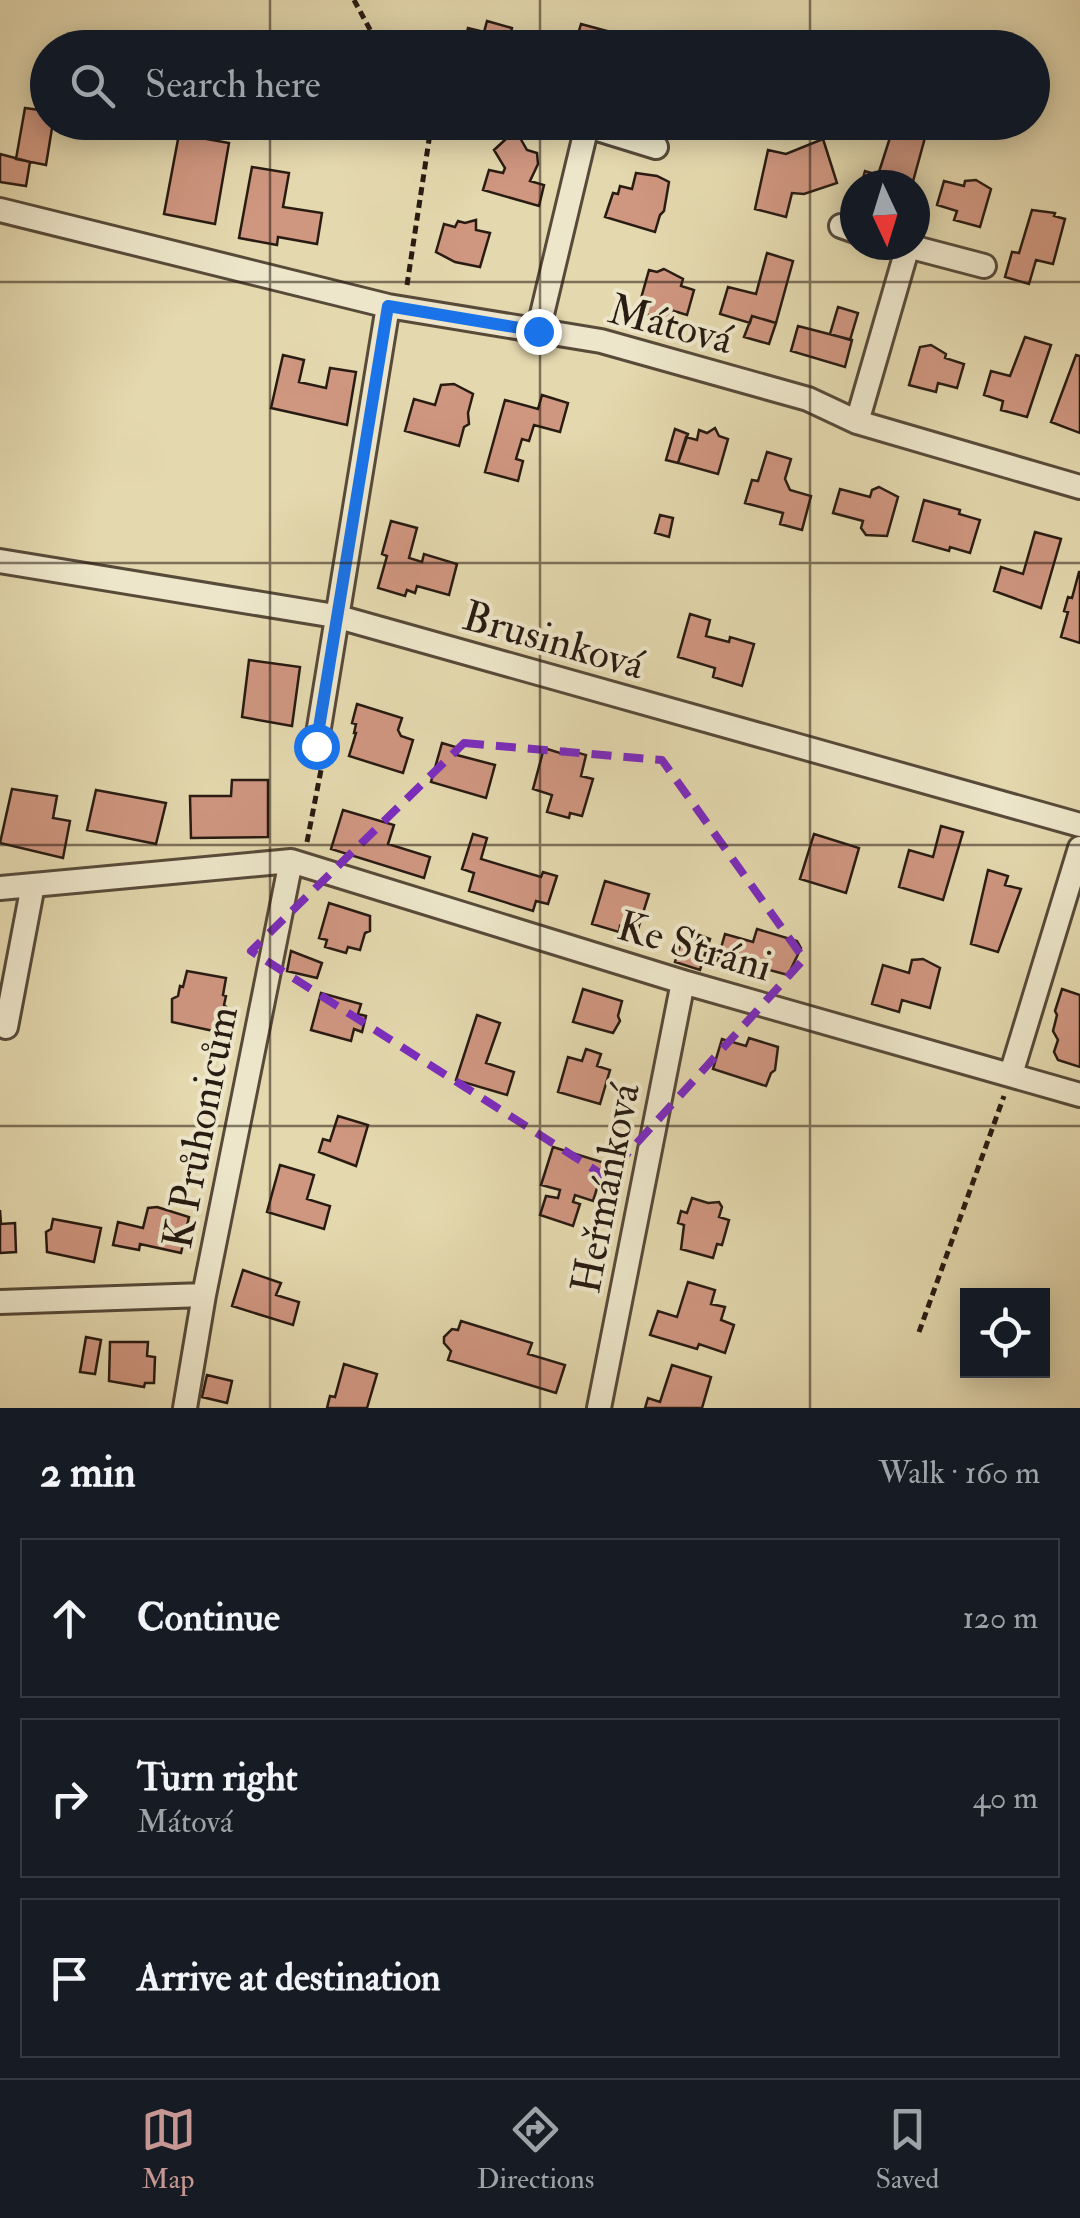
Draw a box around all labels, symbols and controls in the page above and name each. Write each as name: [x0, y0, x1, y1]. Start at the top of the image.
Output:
search box: [30, 30, 1050, 140]
icon: search: [65, 58, 120, 113]
text: Search here: [145, 61, 321, 109]
north arrow: [840, 170, 930, 260]
street label: Mátová: [603, 283, 739, 367]
route end: [516, 309, 562, 355]
street label: Brusinková: [457, 590, 651, 692]
route start: [294, 724, 340, 770]
street label: Ke Stráni: [611, 900, 778, 994]
street label: K Průhonicům: [152, 1002, 250, 1253]
street label: Heřmánková: [560, 1078, 652, 1298]
map controls: [960, 1288, 1050, 1378]
button: locate: [960, 1288, 1050, 1378]
text: 2 min: [40, 1447, 136, 1499]
text: Walk · 160 m: [878, 1453, 1040, 1493]
icon: ahead: [42, 1591, 97, 1646]
text: Continue: [137, 1594, 280, 1642]
text: 120 m: [962, 1598, 1038, 1638]
text: Turn right: [137, 1754, 298, 1802]
icon: right: [42, 1771, 97, 1826]
text: 40 m: [973, 1778, 1038, 1818]
text: Mátová: [137, 1802, 233, 1842]
icon: arrive: [42, 1951, 97, 2006]
text: Arrive at destination: [137, 1954, 441, 2002]
tab: Map: [141, 2102, 196, 2197]
tab: Directions: [477, 2102, 594, 2197]
tab: Saved: [875, 2102, 939, 2197]

